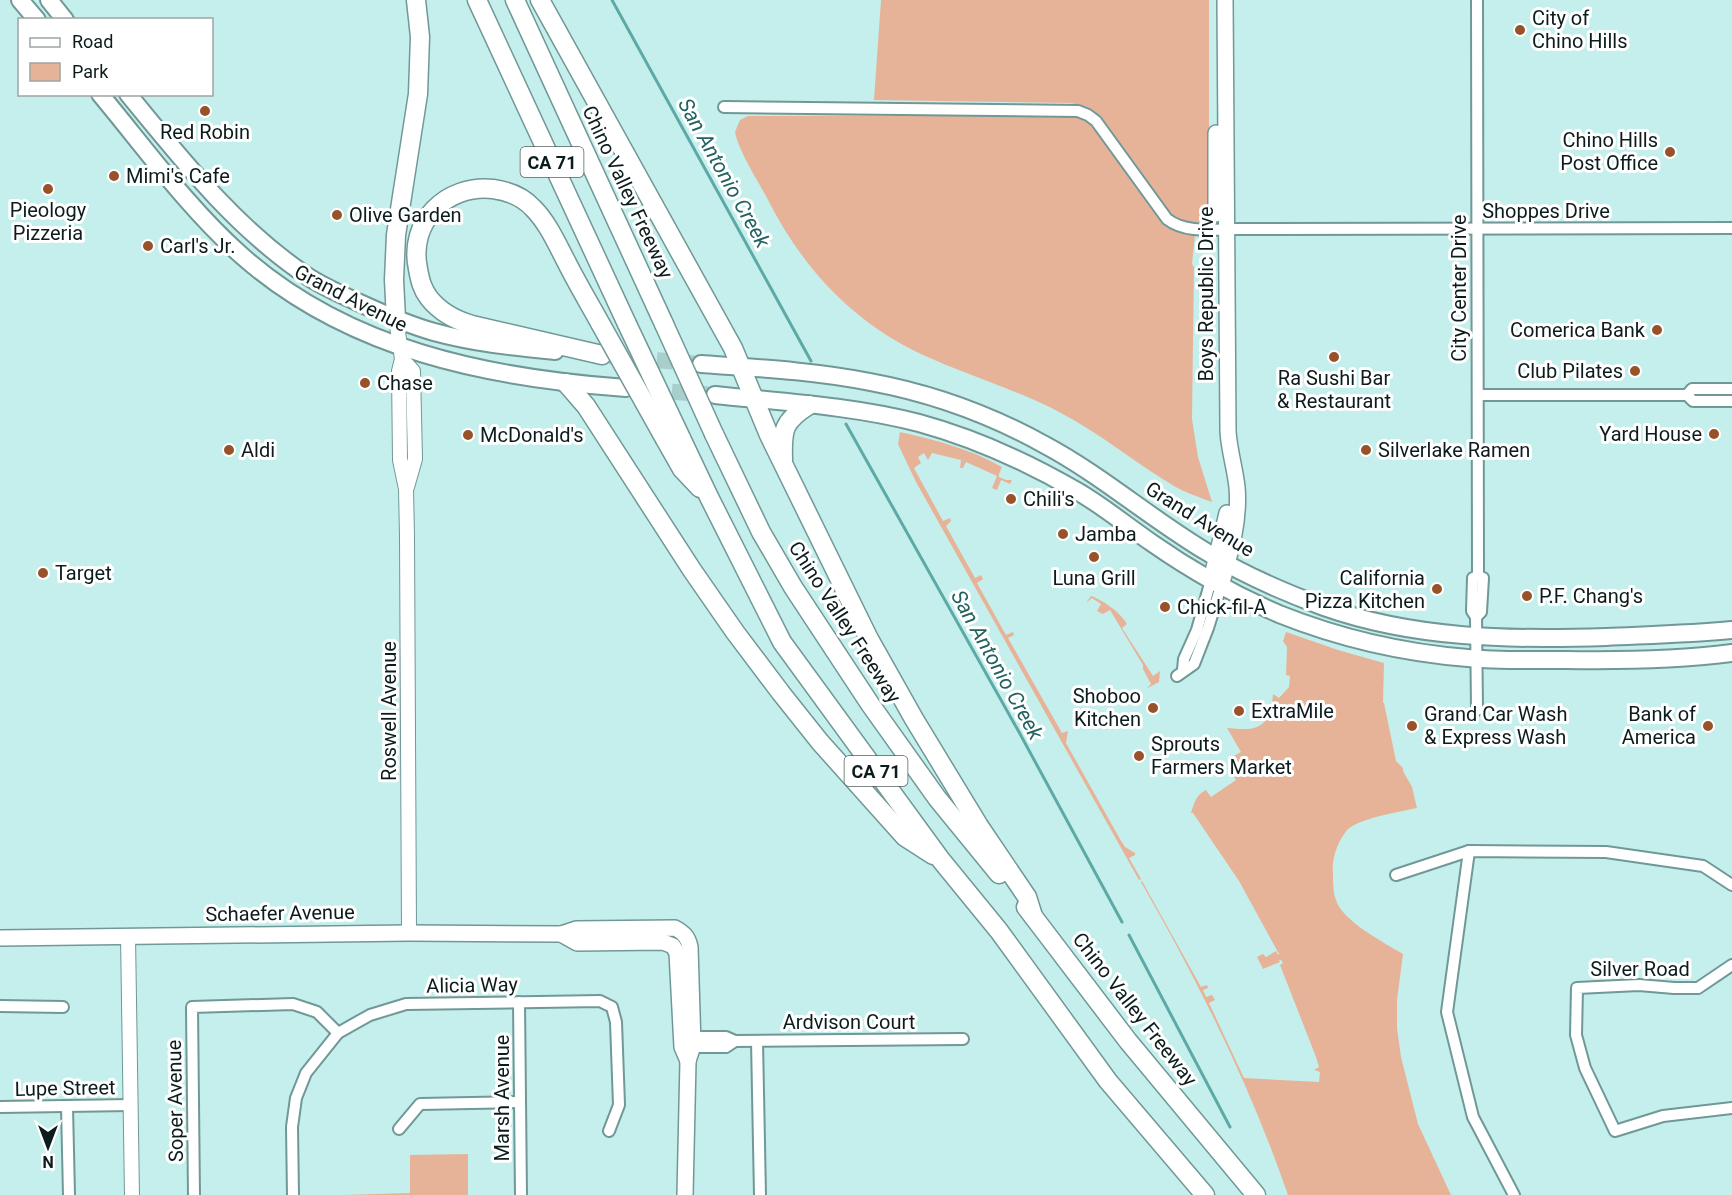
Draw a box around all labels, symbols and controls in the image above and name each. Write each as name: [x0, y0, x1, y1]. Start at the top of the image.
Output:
place label: City of Chino Hills: [1532, 6, 1628, 53]
legend: [18, 18, 213, 96]
marker: City of Chino Hills: [1513, 23, 1527, 37]
text: Road: [72, 31, 113, 52]
text: Park: [72, 61, 109, 82]
water label: San Antonio Creek: [673, 94, 775, 252]
street label: Chino Valley Freeway: [577, 102, 679, 283]
marker: Red Robin: [198, 104, 212, 118]
place label: Red Robin: [160, 120, 250, 144]
place label: Chino Hills Post Office: [1560, 128, 1658, 175]
marker: Chino Hills Post Office: [1663, 145, 1677, 159]
road number: CA 71: [520, 147, 584, 177]
place label: Mimi's Cafe: [126, 164, 230, 188]
marker: Mimi's Cafe: [107, 169, 121, 183]
marker: Pieology Pizzeria: [41, 182, 55, 196]
place label: Pieology Pizzeria: [10, 198, 87, 245]
street label: Shoppes Drive: [1482, 199, 1610, 223]
place label: Olive Garden: [349, 203, 462, 227]
street label: Boys Republic Drive: [1194, 207, 1218, 381]
marker: Olive Garden: [330, 208, 344, 222]
street label: City Center Drive: [1447, 214, 1471, 362]
place label: Carl's Jr.: [160, 234, 235, 258]
marker: Carl's Jr.: [141, 239, 155, 253]
street label: Grand Avenue: [290, 259, 412, 337]
place label: Comerica Bank: [1510, 318, 1646, 342]
marker: Comerica Bank: [1650, 323, 1664, 337]
marker: Ra Sushi Bar & Restaurant: [1327, 350, 1341, 364]
place label: Club Pilates: [1517, 359, 1623, 383]
marker: Club Pilates: [1628, 364, 1642, 378]
place label: Ra Sushi Bar & Restaurant: [1277, 366, 1391, 413]
place label: Chase: [377, 371, 433, 395]
marker: Chase: [358, 376, 372, 390]
place label: Yard House: [1599, 422, 1702, 446]
place label: McDonald's: [480, 423, 584, 447]
marker: Yard House: [1707, 427, 1721, 441]
marker: McDonald's: [461, 428, 475, 442]
place label: Aldi: [241, 438, 275, 462]
place label: Silverlake Ramen: [1378, 438, 1530, 462]
marker: Aldi: [222, 443, 236, 457]
marker: Silverlake Ramen: [1359, 443, 1373, 457]
street label: Grand Avenue: [1141, 476, 1259, 562]
place label: Chili's: [1023, 487, 1075, 511]
marker: Chili's: [1004, 492, 1018, 506]
place label: Jamba: [1075, 522, 1137, 546]
marker: Jamba: [1056, 527, 1070, 541]
street label: Chino Valley Freeway: [784, 537, 907, 708]
marker: Luna Grill: [1087, 550, 1101, 564]
place label: Target: [55, 561, 112, 585]
marker: Target: [36, 566, 50, 580]
place label: Luna Grill: [1052, 566, 1136, 590]
place label: California Pizza Kitchen: [1305, 566, 1425, 613]
marker: California Pizza Kitchen: [1430, 582, 1444, 596]
place label: P.F. Chang's: [1539, 584, 1643, 608]
water label: San Antonio Creek: [946, 586, 1048, 744]
marker: P.F. Chang's: [1520, 589, 1534, 603]
place label: Chick-fil-A: [1177, 595, 1267, 619]
marker: Chick-fil-A: [1158, 600, 1172, 614]
street label: Roswell Avenue: [377, 641, 401, 781]
place label: Shoboo Kitchen: [1073, 684, 1141, 731]
place label: ExtraMile: [1251, 699, 1334, 723]
marker: Shoboo Kitchen: [1146, 701, 1160, 715]
place label: Grand Car Wash & Express Wash: [1424, 702, 1567, 749]
place label: Bank of America: [1622, 702, 1696, 749]
marker: ExtraMile: [1232, 704, 1246, 718]
marker: Grand Car Wash & Express Wash: [1405, 719, 1419, 733]
marker: Bank of America: [1701, 719, 1715, 733]
place label: Sprouts Farmers Market: [1151, 732, 1292, 779]
marker: Sprouts Farmers Market: [1132, 749, 1146, 763]
road number: CA 71: [844, 756, 908, 786]
street label: Schaefer Avenue: [205, 900, 355, 926]
street label: Chino Valley Freeway: [1068, 928, 1203, 1091]
street label: Silver Road: [1590, 957, 1690, 981]
street label: Alicia Way: [426, 972, 519, 998]
street label: Ardvison Court: [783, 1010, 915, 1034]
street label: Marsh Avenue: [490, 1035, 514, 1161]
street label: Soper Avenue: [162, 1040, 188, 1162]
street label: Lupe Street: [14, 1075, 116, 1101]
north arrow: [18, 1117, 78, 1177]
text: N: [42, 1152, 54, 1171]

